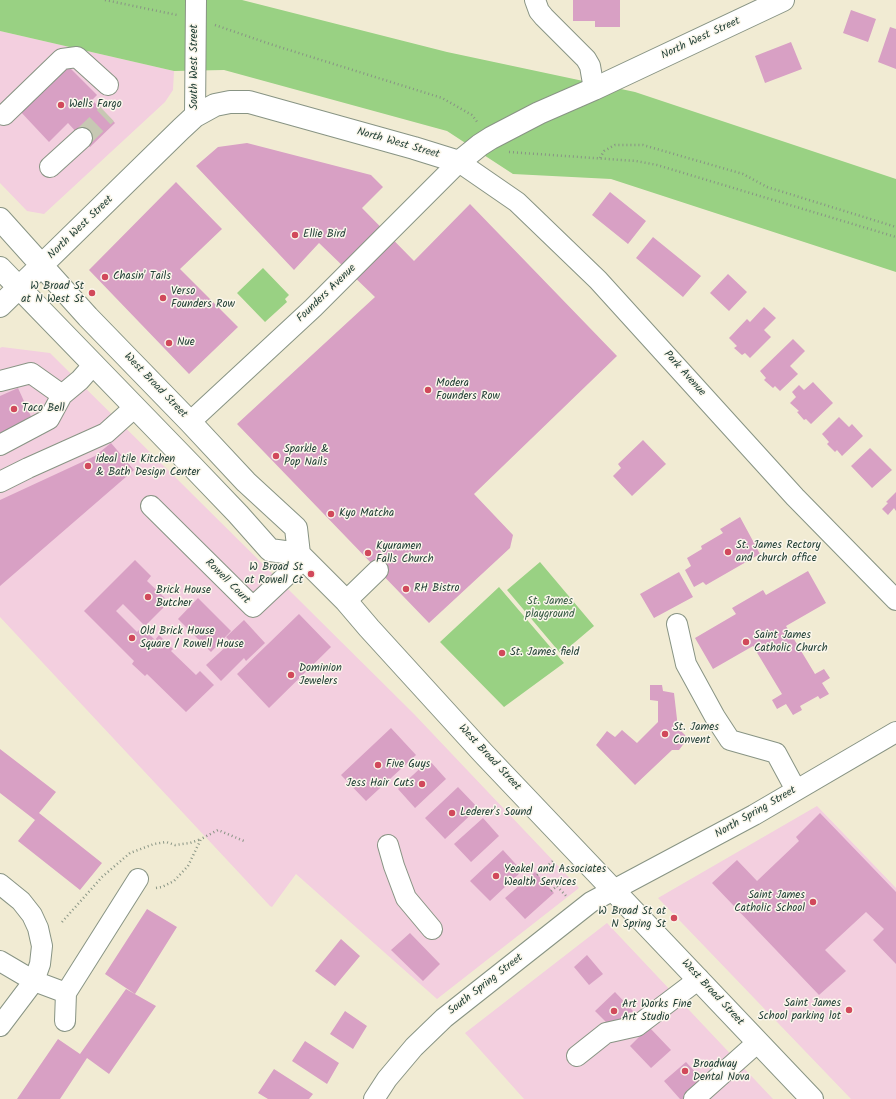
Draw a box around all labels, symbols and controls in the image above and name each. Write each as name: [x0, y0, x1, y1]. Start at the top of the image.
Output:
street label: North West Street: [659, 15, 743, 63]
street label: South West Street: [188, 24, 202, 110]
place label: Wells Fargo: [69, 98, 122, 112]
marker: Wells Fargo: [56, 100, 66, 110]
street label: North West Street: [355, 126, 441, 162]
street label: North West Street: [46, 194, 116, 262]
place label: Ellie Bird: [303, 228, 346, 242]
marker: Ellie Bird: [290, 230, 300, 240]
street label: Founders Avenue: [295, 262, 359, 326]
place label: Chasin' Tails: [113, 270, 171, 284]
marker: Chasin' Tails: [100, 272, 110, 282]
place label: W Broad St at N West St: [21, 280, 84, 306]
place label: Verso Founders Row: [171, 285, 235, 311]
marker: W Broad St at N West St: [87, 288, 97, 298]
marker: Verso Founders Row: [158, 293, 168, 303]
place label: Nue: [177, 336, 195, 350]
marker: Nue: [164, 338, 174, 348]
street label: Park Avenue: [660, 349, 708, 399]
street label: West Broad Street: [121, 351, 189, 421]
place label: Modera Founders Row: [436, 377, 500, 403]
marker: Modera Founders Row: [423, 385, 433, 395]
place label: Taco Bell: [22, 402, 65, 416]
marker: Taco Bell: [9, 404, 19, 414]
place label: Sparkle & Pop Nails: [284, 443, 329, 469]
marker: Sparkle & Pop Nails: [271, 451, 281, 461]
place label: ideal tile Kitchen & Bath Design Center: [96, 453, 200, 479]
marker: ideal tile Kitchen & Bath Design Center: [83, 461, 93, 471]
place label: Kyo Matcha: [339, 507, 394, 521]
marker: Kyo Matcha: [326, 509, 336, 519]
place label: St. James Rectory and church office: [736, 539, 821, 565]
place label: Kyuramen Falls Church: [376, 540, 434, 566]
marker: St. James Rectory and church office: [723, 547, 733, 557]
marker: Kyuramen Falls Church: [363, 548, 373, 558]
street label: Rowell Court: [202, 557, 252, 607]
place label: W Broad St at Rowell Ct: [245, 561, 303, 587]
marker: W Broad St at Rowell Ct: [306, 569, 316, 579]
place label: RH Bistro: [414, 582, 459, 596]
place label: Brick House Butcher: [156, 584, 211, 610]
marker: RH Bistro: [401, 584, 411, 594]
marker: Brick House Butcher: [143, 592, 153, 602]
park label: St. James playground: [526, 595, 574, 621]
place label: Old Brick House Square / Rowell House: [140, 625, 244, 651]
place label: Saint James Catholic Church: [754, 629, 828, 655]
marker: Old Brick House Square / Rowell House: [127, 633, 137, 643]
marker: Saint James Catholic Church: [741, 637, 751, 647]
place label: St. James field: [510, 646, 579, 660]
marker: St. James field: [497, 648, 507, 658]
place label: Dominion Jewelers: [299, 662, 342, 688]
marker: Dominion Jewelers: [286, 670, 296, 680]
place label: St. James Convent: [673, 721, 719, 747]
street label: West Broad Street: [455, 722, 523, 794]
marker: St. James Convent: [660, 729, 670, 739]
place label: Five Guys: [386, 758, 430, 772]
marker: Five Guys: [373, 760, 383, 770]
place label: Jess Hair Cuts: [346, 777, 414, 791]
marker: Jess Hair Cuts: [417, 779, 427, 789]
street label: North Spring Street: [713, 784, 799, 842]
place label: Lederer's Sound: [460, 806, 532, 820]
marker: Lederer's Sound: [447, 808, 457, 818]
place label: Yeakel and Associates Wealth Services: [504, 863, 606, 889]
marker: Yeakel and Associates Wealth Services: [491, 871, 501, 881]
place label: Saint James Catholic School: [734, 889, 805, 915]
marker: Saint James Catholic School: [808, 897, 818, 907]
place label: W Broad St at N Spring St: [598, 905, 666, 931]
marker: W Broad St at N Spring St: [669, 913, 679, 923]
street label: South Spring Street: [446, 952, 526, 1018]
street label: West Broad Street: [678, 957, 746, 1029]
place label: Saint James School parking lot: [758, 997, 841, 1023]
place label: Art Works Fine Art Studio: [622, 998, 692, 1024]
marker: Saint James School parking lot: [844, 1005, 854, 1015]
marker: Art Works Fine Art Studio: [609, 1006, 619, 1016]
place label: Broadway Dental Nova: [693, 1058, 750, 1084]
marker: Broadway Dental Nova: [680, 1066, 690, 1076]

